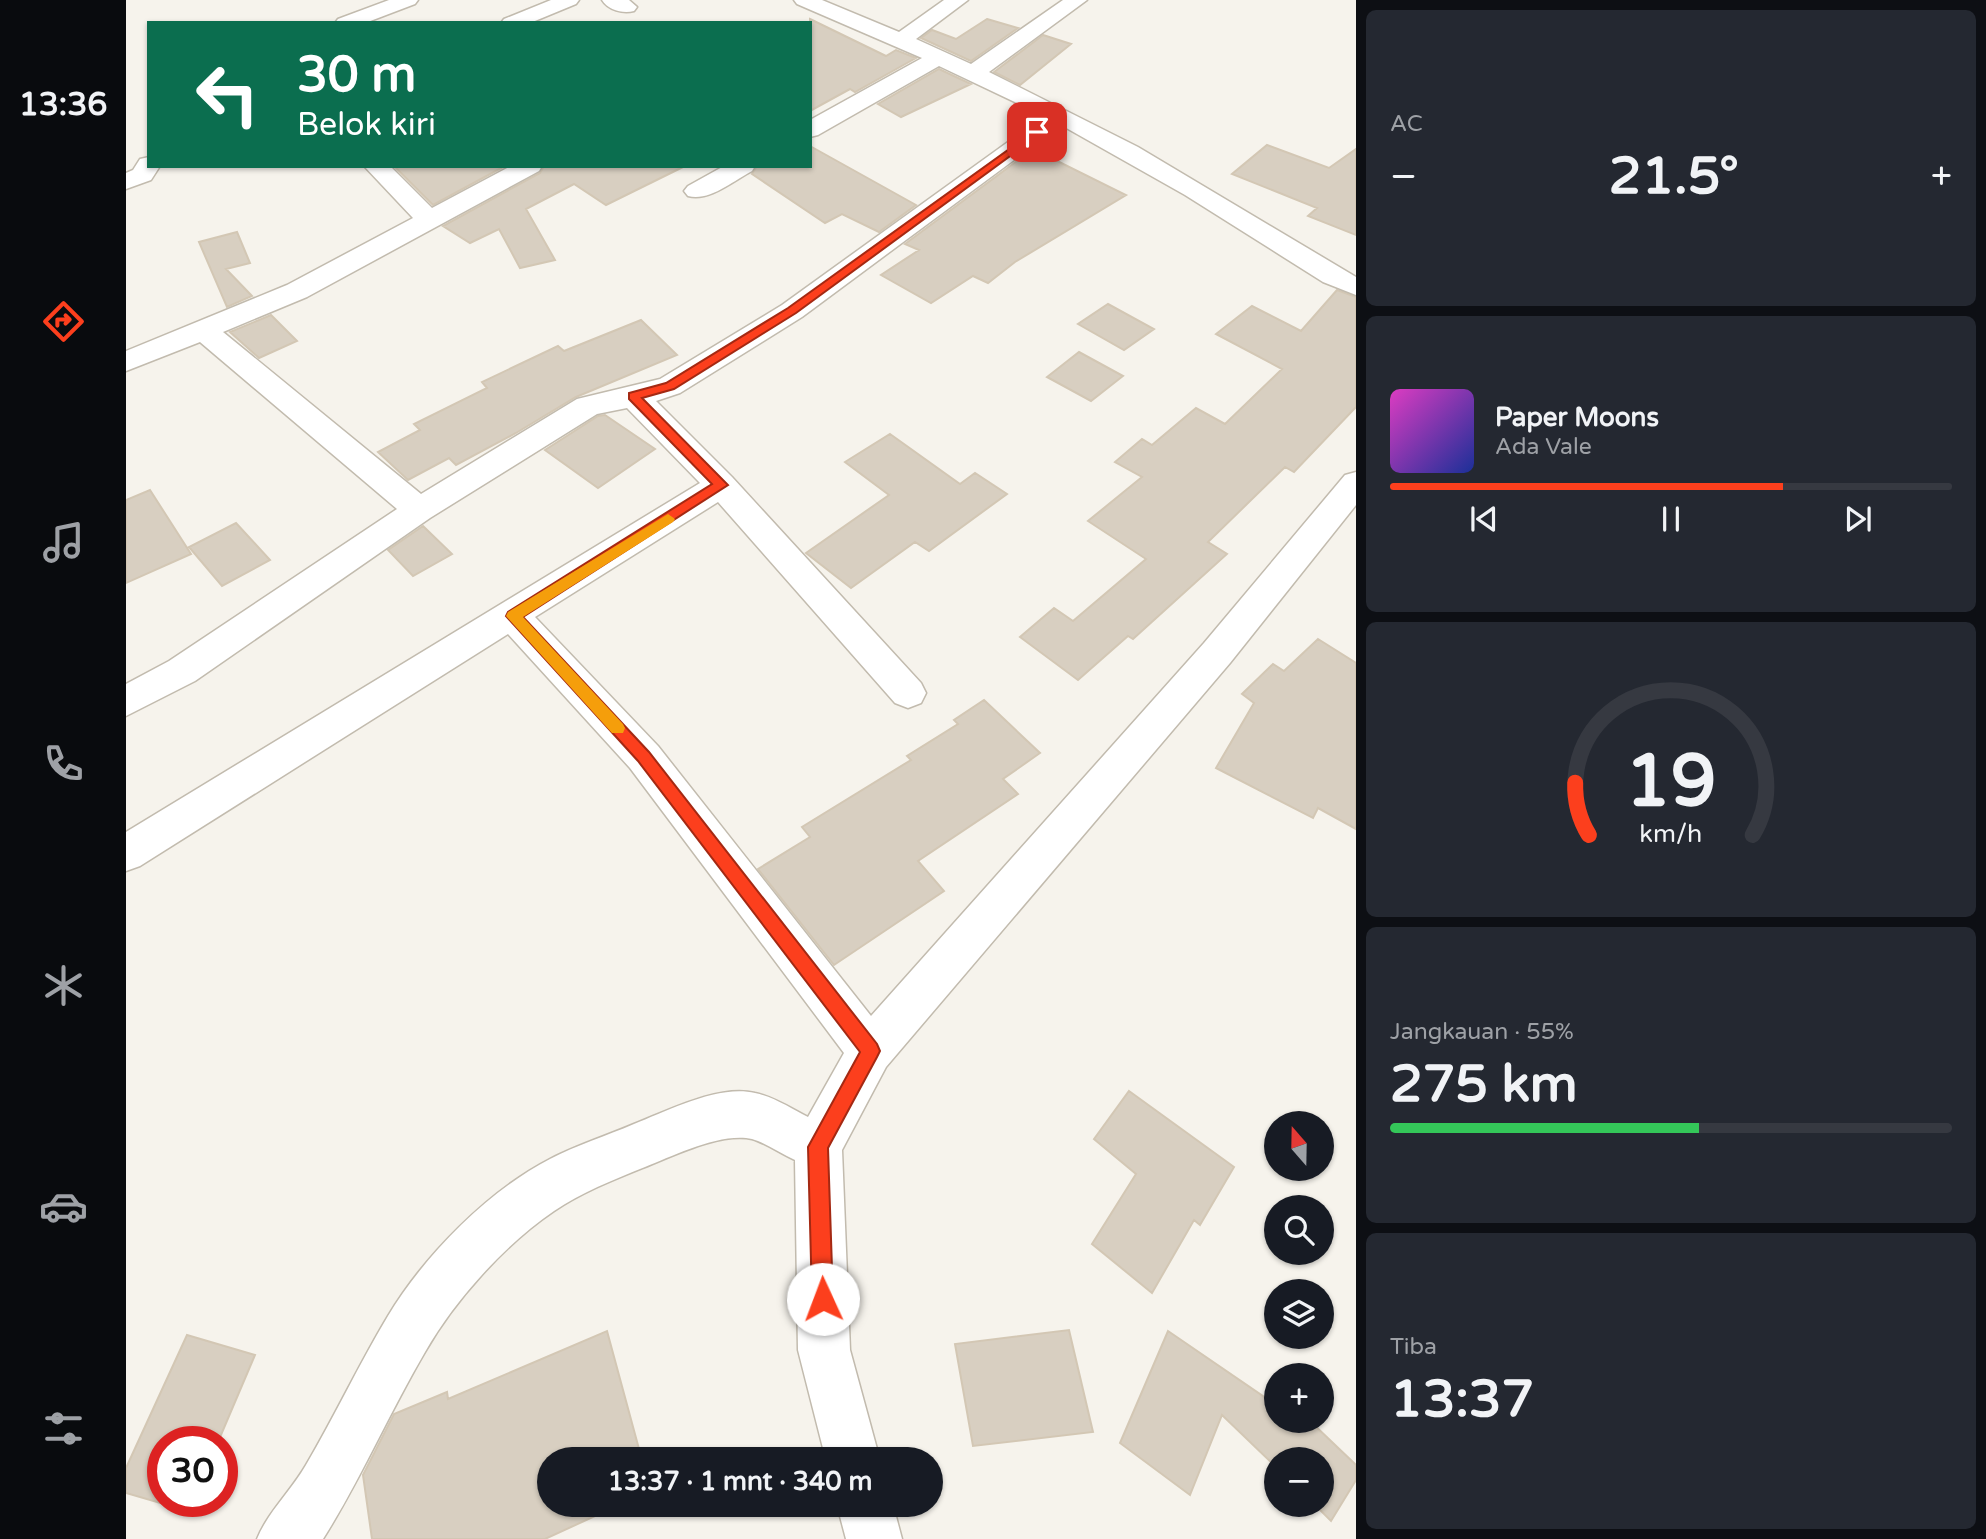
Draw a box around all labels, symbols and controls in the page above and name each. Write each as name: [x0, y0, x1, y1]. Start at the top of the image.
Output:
text: 30 m: [297, 46, 416, 105]
icon: left: [182, 49, 273, 140]
text: 13:36: [19, 86, 107, 124]
pin: [1007, 102, 1067, 162]
text: Belok kiri: [297, 106, 436, 144]
text: AC: [1390, 110, 1423, 138]
icon: arrive: [1018, 113, 1056, 151]
text: 21.5°: [1609, 145, 1739, 208]
text: −: [1390, 154, 1417, 200]
text: +: [1931, 154, 1952, 200]
icon: directions: [39, 297, 88, 346]
text: Paper Moons: [1495, 402, 1659, 433]
text: Ada Vale: [1495, 433, 1592, 461]
icon: previous: [1465, 500, 1503, 538]
icon: pause: [1652, 500, 1690, 538]
icon: next: [1839, 500, 1877, 538]
icon: music: [39, 518, 88, 567]
icon: phone: [39, 739, 88, 788]
text: 19: [1625, 739, 1717, 827]
text: km/h: [1640, 819, 1702, 849]
icon: climate: [39, 961, 88, 1010]
text: Jangkauan · 55%: [1390, 1018, 1574, 1046]
text: 275 km: [1390, 1053, 1578, 1116]
north arrow: [1264, 1111, 1334, 1181]
map controls: [1264, 1111, 1334, 1517]
icon: car: [39, 1182, 88, 1231]
button: search: [1264, 1195, 1334, 1265]
position arrow: [786, 1262, 860, 1336]
button: layers: [1264, 1279, 1334, 1349]
text: Tiba: [1390, 1333, 1437, 1361]
button: +: [1264, 1363, 1334, 1433]
text: 13:37: [1390, 1368, 1534, 1431]
icon: filters: [39, 1404, 88, 1453]
speed limit sign: 30: [147, 1426, 238, 1517]
button: −: [1264, 1447, 1334, 1517]
text: 13:37 · 1 mnt · 340 m: [608, 1466, 872, 1497]

